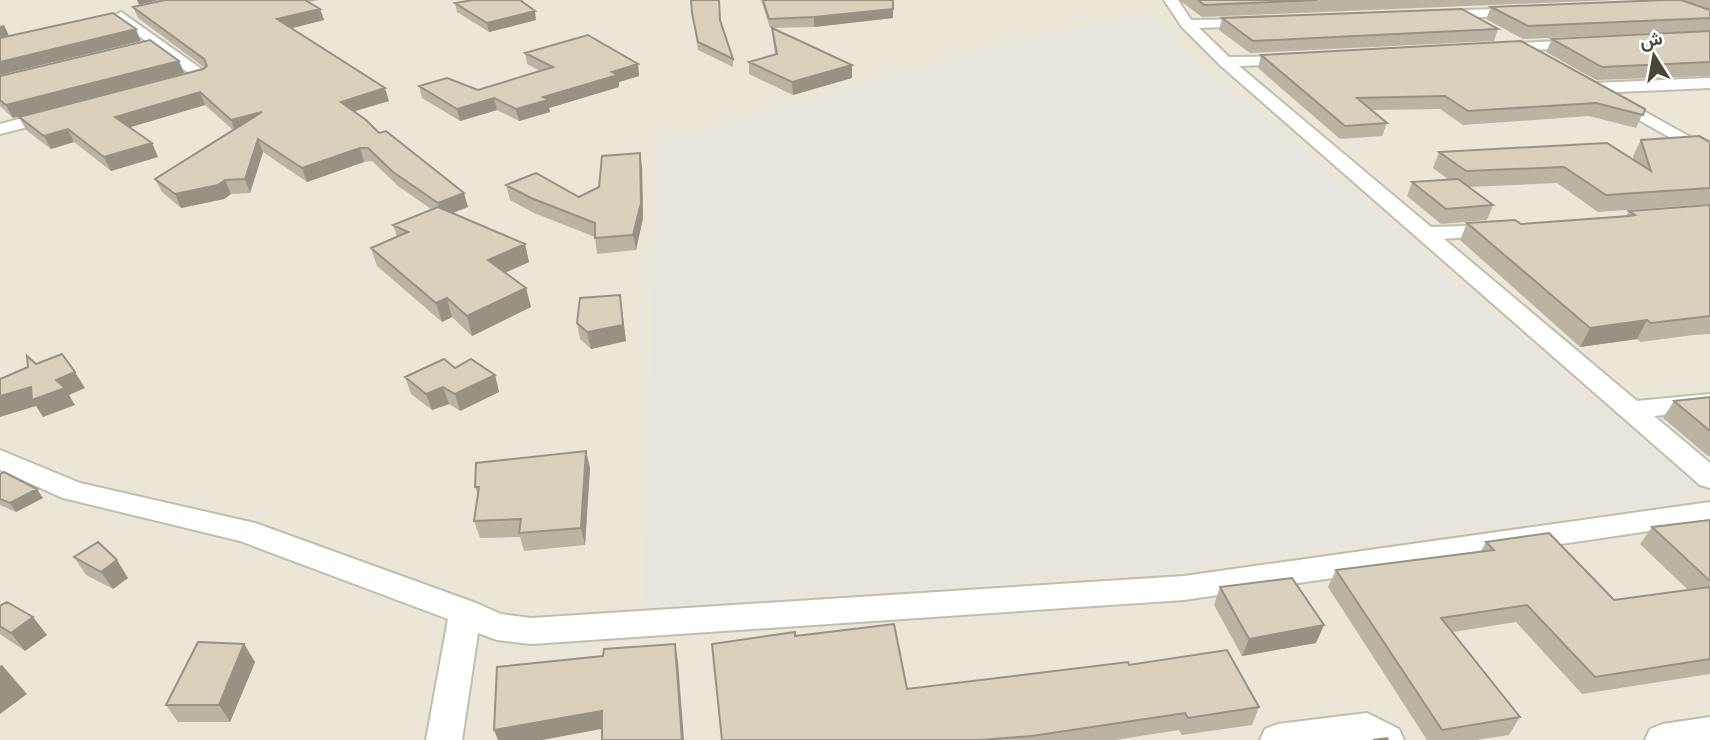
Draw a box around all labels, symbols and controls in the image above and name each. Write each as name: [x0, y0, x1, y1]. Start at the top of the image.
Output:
north arrow: [1619, 21, 1689, 91]
text: ش: [1637, 25, 1664, 53]

